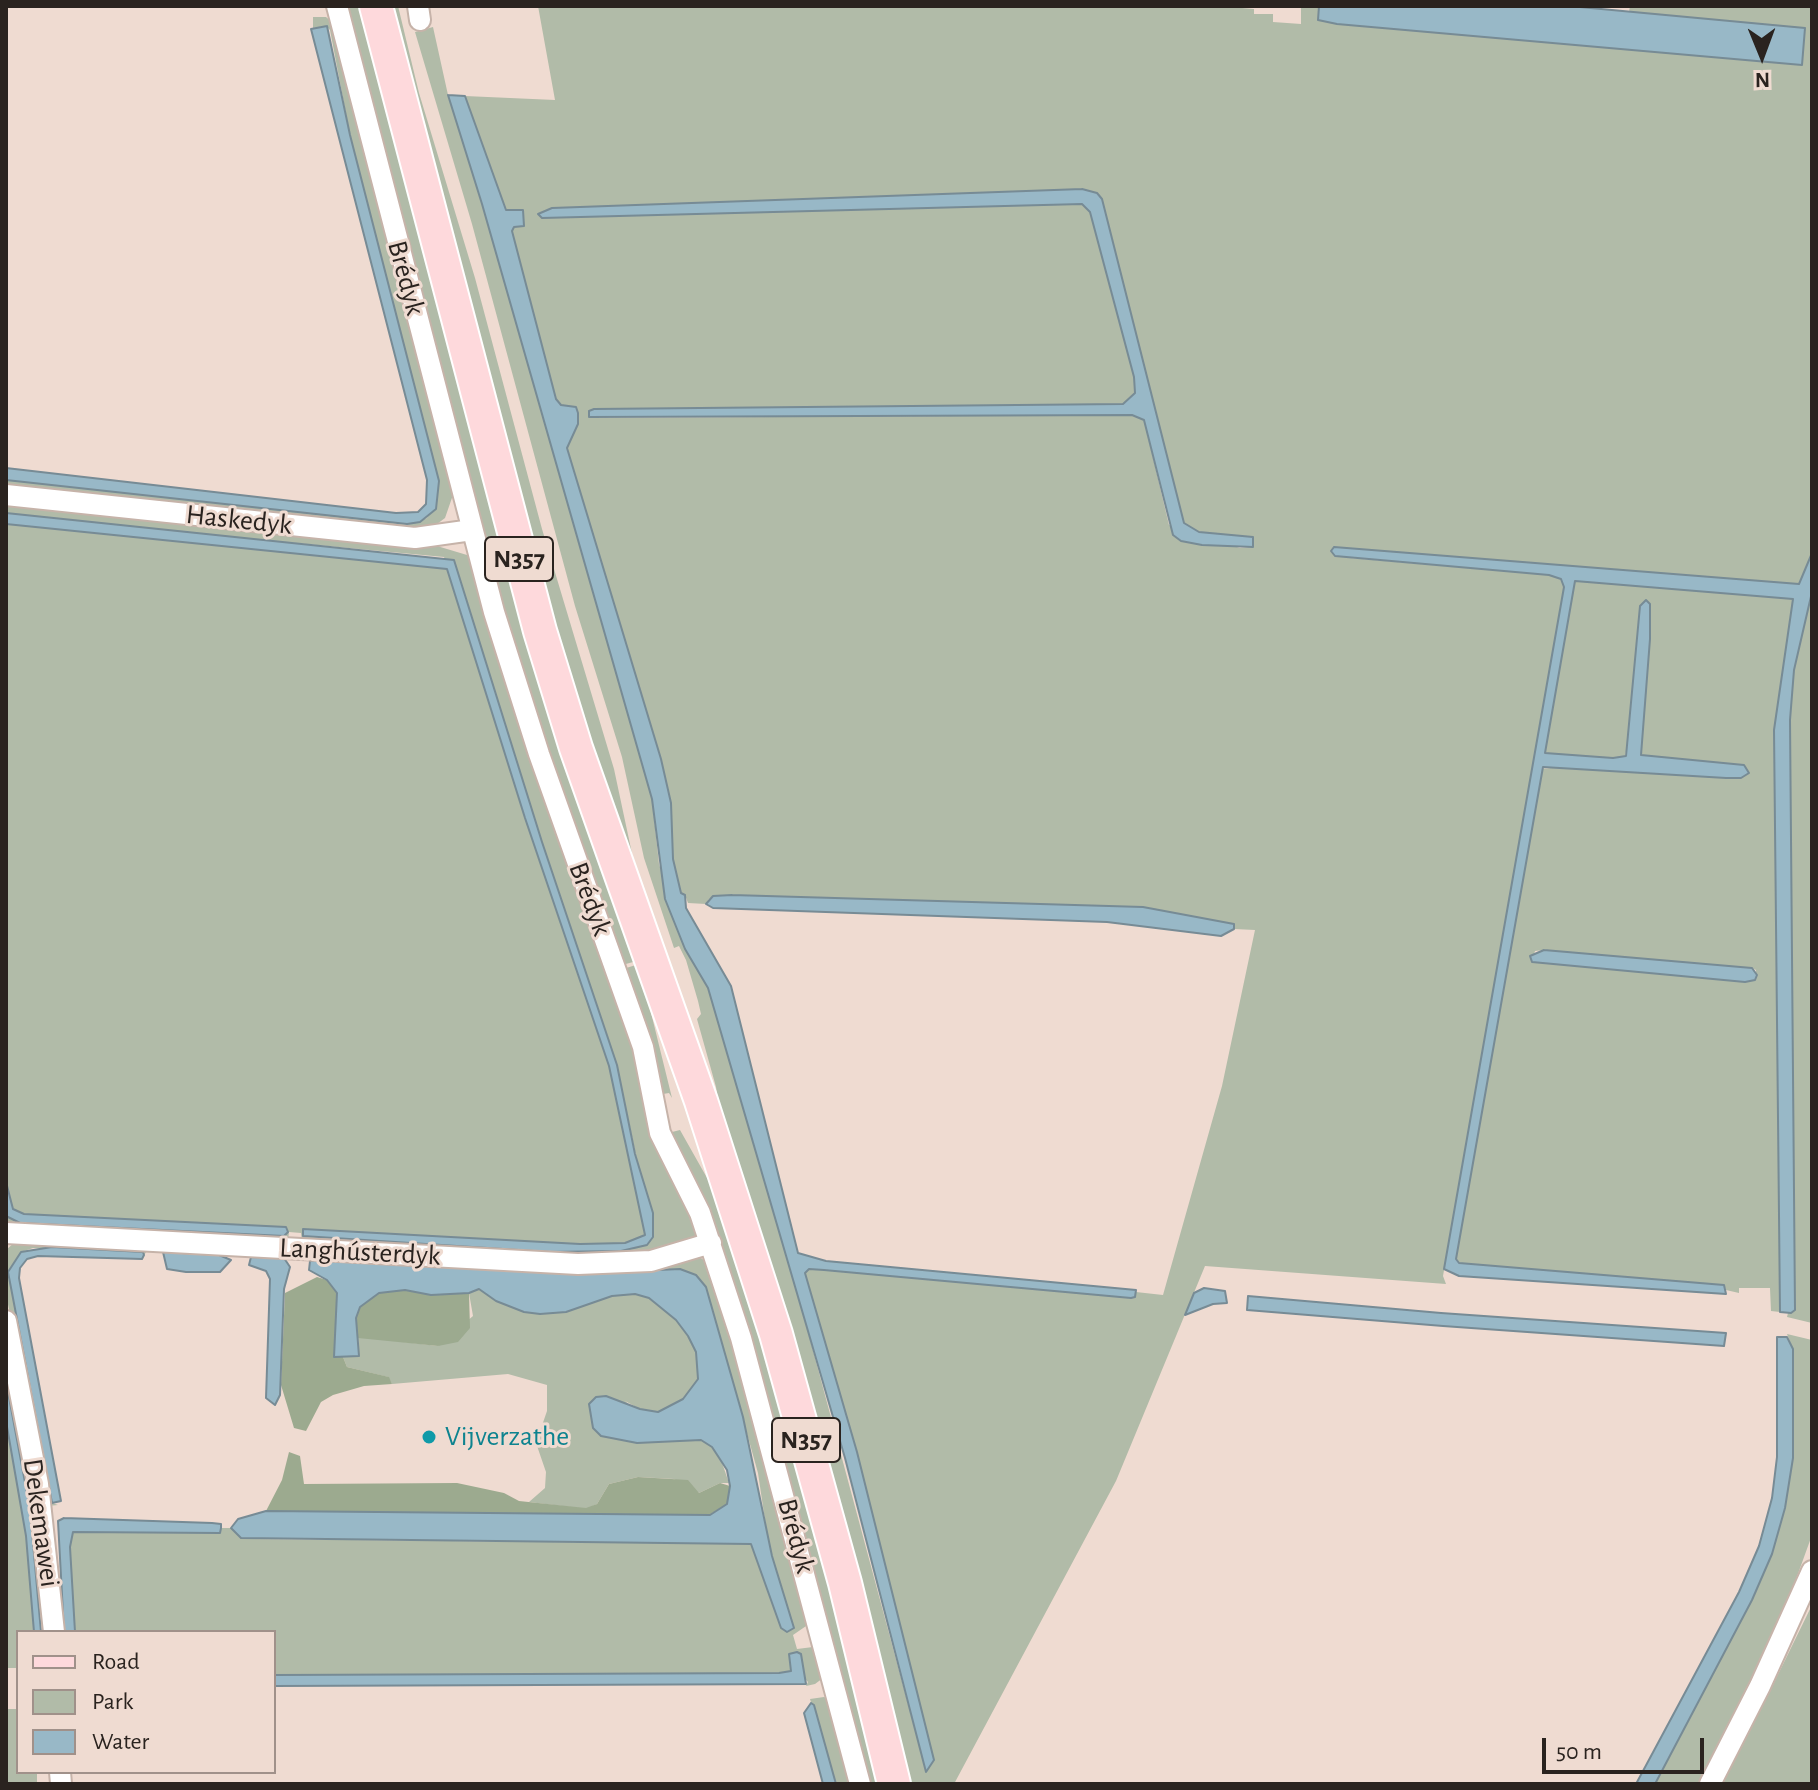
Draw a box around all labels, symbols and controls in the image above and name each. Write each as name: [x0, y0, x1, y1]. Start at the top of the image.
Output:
north arrow: [1722, 16, 1802, 96]
text: N: [1755, 69, 1770, 91]
street label: Brédyk: [380, 237, 432, 319]
street label: Haskedyk: [184, 498, 294, 542]
road number: N357: [485, 537, 553, 581]
street label: Brédyk: [561, 858, 619, 940]
street label: Langhústerdyk: [279, 1231, 441, 1273]
road number: N357: [772, 1418, 840, 1462]
place label: Vijverzathe: [445, 1420, 569, 1454]
marker: Vijverzathe: [420, 1428, 438, 1446]
street label: Dekemawei: [15, 1457, 67, 1589]
street label: Brédyk: [770, 1495, 822, 1577]
legend: [16, 1630, 276, 1774]
text: Road: [92, 1650, 140, 1674]
text: Park: [92, 1690, 133, 1714]
scale bar: [1546, 1722, 1708, 1772]
text: Water: [92, 1730, 149, 1754]
text: 50 m: [1556, 1740, 1602, 1764]

